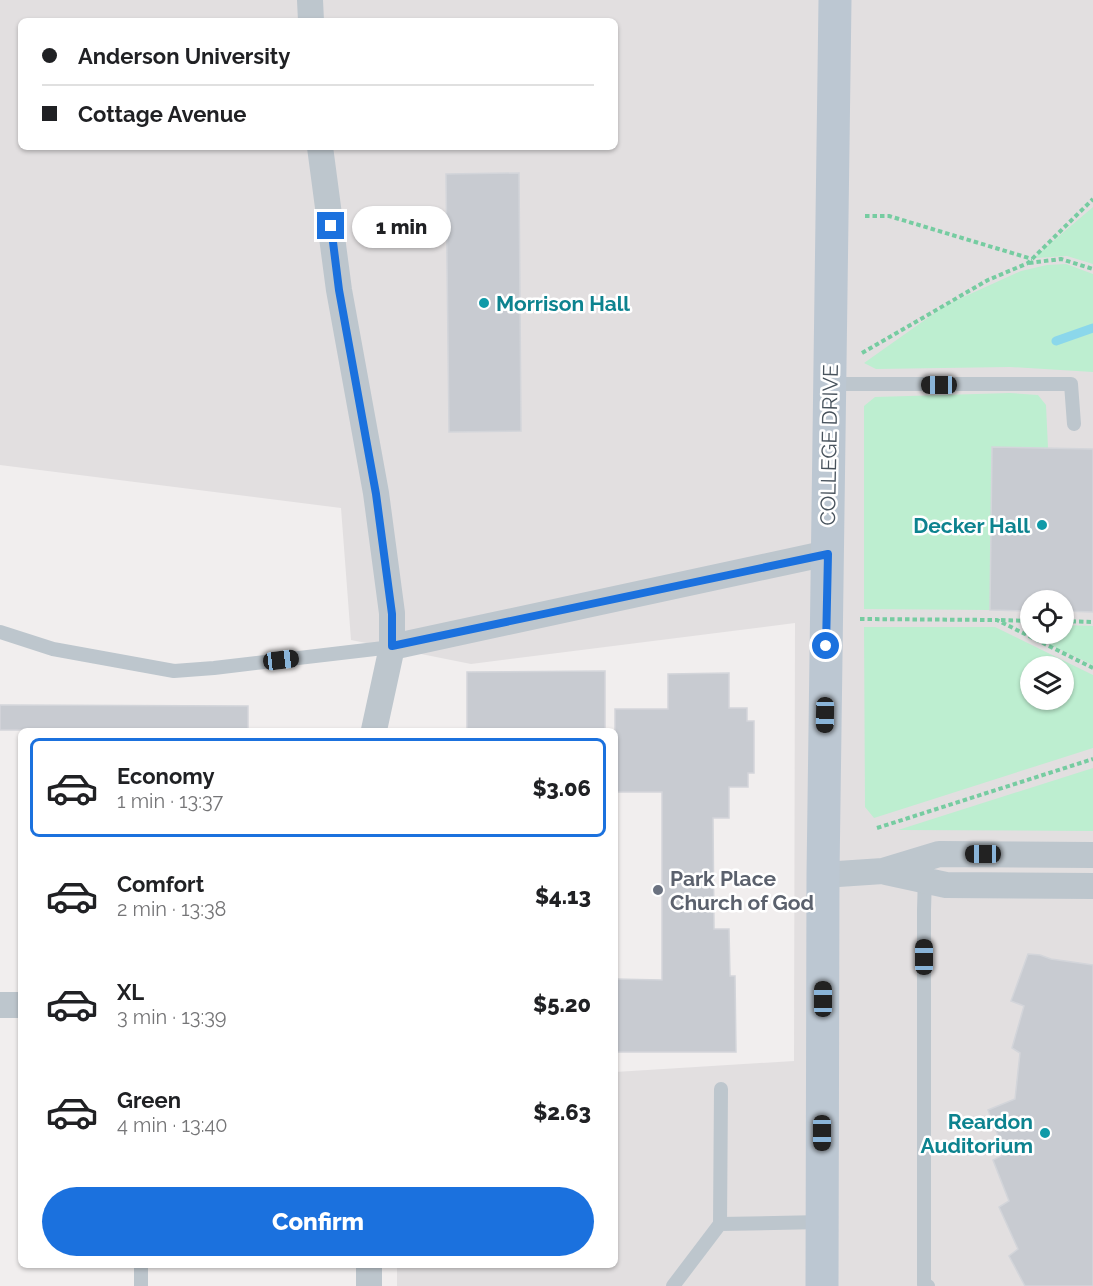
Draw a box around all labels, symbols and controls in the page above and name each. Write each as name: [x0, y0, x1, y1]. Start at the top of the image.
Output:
text: Anderson University: [78, 43, 290, 69]
text: Cottage Avenue: [78, 101, 246, 127]
callout: 1 min: [352, 205, 451, 247]
route end: [317, 212, 344, 239]
text: 1 min: [376, 215, 427, 239]
place label: Morrison Hall: [496, 291, 630, 316]
marker: Morrison Hall: [477, 296, 491, 310]
street label: COLLEGE DRIVE: [815, 364, 843, 526]
car: [921, 376, 957, 394]
place label: Decker Hall: [913, 513, 1030, 538]
marker: Decker Hall: [1035, 518, 1049, 532]
map controls: [1020, 590, 1074, 710]
button: locate: [1020, 590, 1074, 644]
route start: [812, 632, 839, 659]
car: [262, 649, 300, 671]
button: layers: [1020, 656, 1074, 710]
car: [816, 697, 834, 733]
icon: car: [45, 761, 99, 815]
text: Economy: [117, 763, 215, 789]
text: $3.06: [532, 775, 591, 801]
text: 1 min · 13:37: [117, 789, 223, 813]
car: [965, 845, 1001, 863]
place label: Park Place Church of God: [670, 866, 814, 915]
icon: car: [45, 869, 99, 923]
text: Comfort: [117, 871, 204, 897]
text: $4.13: [535, 883, 591, 909]
marker: Park Place Church of God: [651, 883, 665, 897]
text: 2 min · 13:38: [117, 897, 226, 921]
car: [915, 939, 933, 975]
icon: car: [45, 977, 99, 1031]
text: XL: [117, 979, 144, 1005]
car: [814, 981, 832, 1017]
text: $5.20: [533, 991, 591, 1017]
text: 3 min · 13:39: [117, 1005, 227, 1029]
icon: car: [45, 1085, 99, 1139]
text: Green: [117, 1087, 181, 1113]
text: $2.63: [533, 1099, 591, 1125]
place label: Reardon Auditorium: [921, 1109, 1033, 1158]
text: 4 min · 13:40: [117, 1113, 228, 1137]
car: [813, 1115, 831, 1151]
marker: Reardon Auditorium: [1038, 1126, 1052, 1140]
button: Confirm: [42, 1187, 594, 1256]

